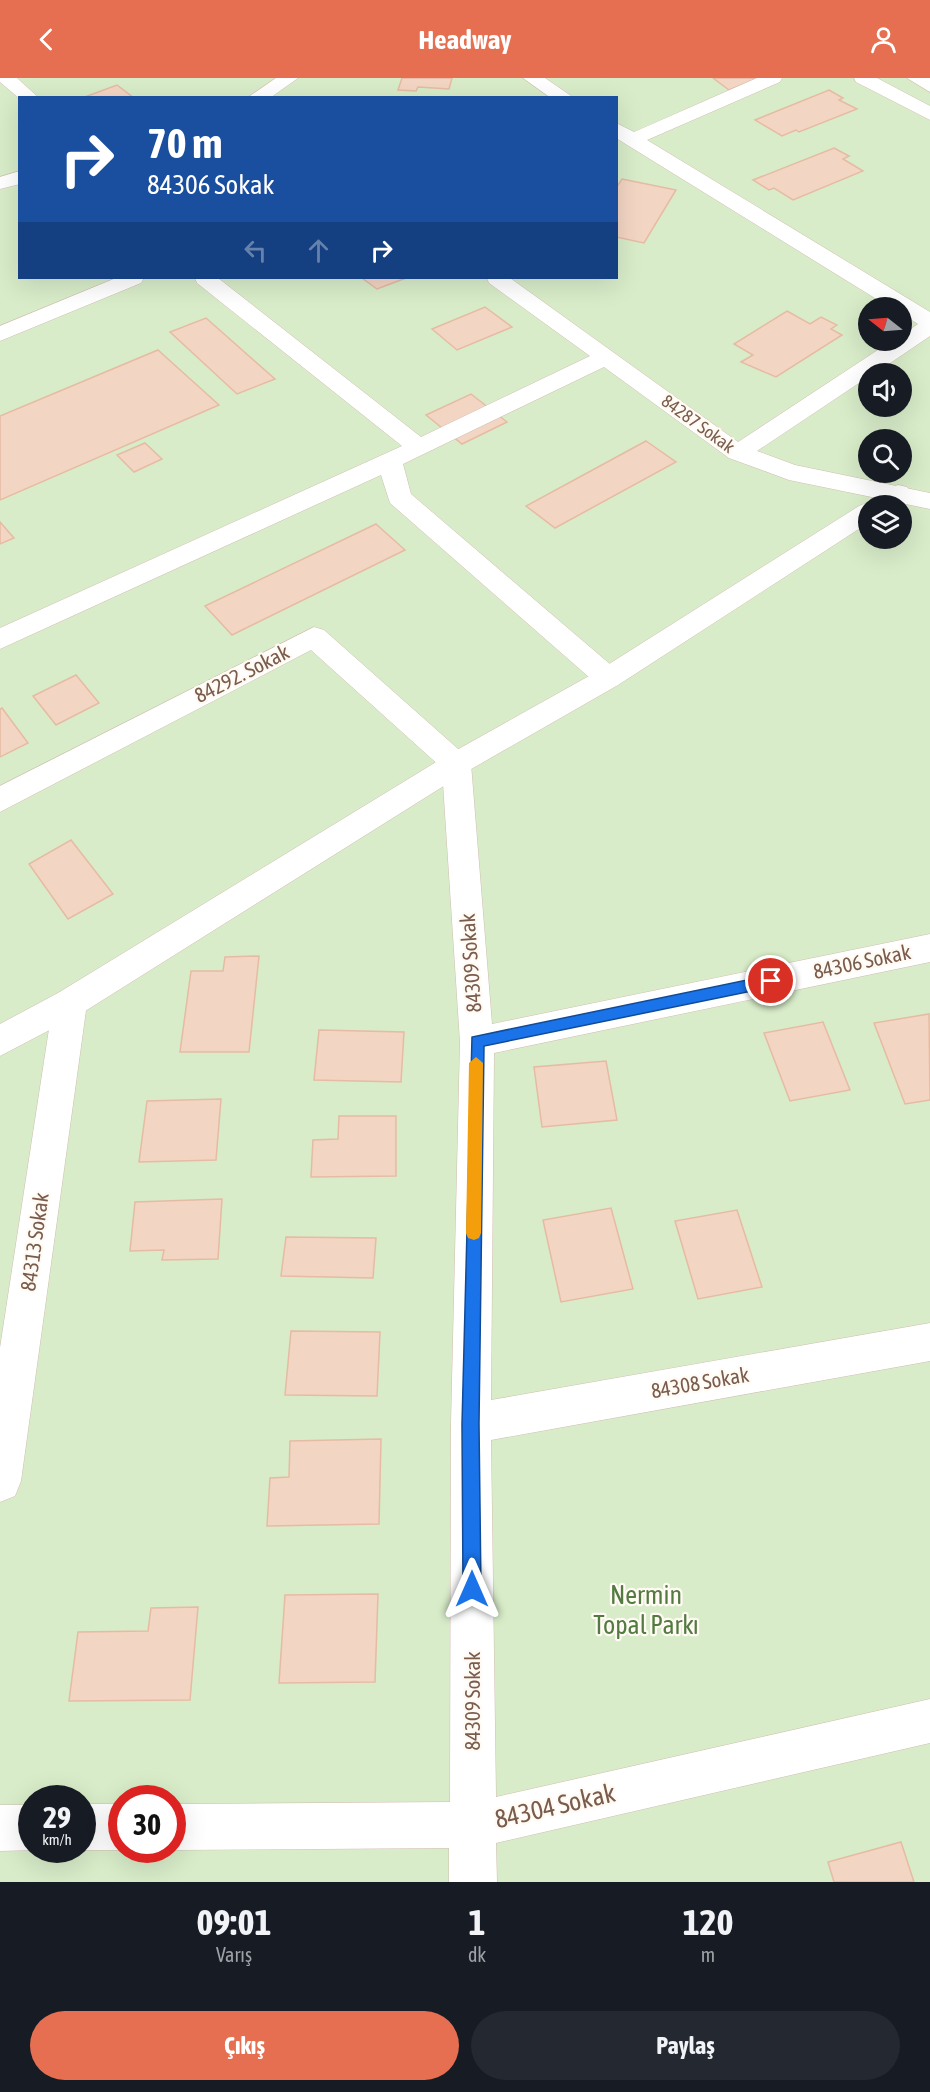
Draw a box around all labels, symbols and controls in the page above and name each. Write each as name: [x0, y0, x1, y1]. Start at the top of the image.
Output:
icon: back: [30, 23, 63, 56]
icon: person: [867, 23, 900, 56]
text: Headway: [419, 24, 511, 55]
text: 70 m: [147, 119, 222, 167]
icon: right: [48, 120, 126, 198]
text: 84306 Sokak: [147, 169, 275, 200]
icon: left: [239, 234, 272, 267]
icon: ahead: [302, 234, 335, 267]
icon: right: [365, 234, 398, 267]
north arrow: [858, 297, 912, 351]
map controls: [858, 297, 912, 549]
button: sound: [858, 363, 912, 417]
street label: 84287 Sokak: [658, 390, 739, 457]
button: search: [858, 429, 912, 483]
button: layers: [858, 495, 912, 549]
street label: 84292. Sokak: [190, 639, 293, 707]
street label: 84309 Sokak: [455, 913, 485, 1013]
street label: 84306 Sokak: [811, 939, 913, 983]
pin: [745, 955, 796, 1006]
icon: arrive: [754, 964, 787, 997]
street label: 84313 Sokak: [15, 1191, 53, 1293]
street label: 84308 Sokak: [649, 1362, 751, 1402]
position arrow: [440, 1557, 504, 1621]
park label: Nermin Topal Parkı: [593, 1580, 699, 1640]
street label: 84309 Sokak: [460, 1651, 484, 1751]
street label: 84304 Sokak: [492, 1778, 618, 1834]
speed limit sign: 30: [108, 1785, 186, 1863]
text: 29: [43, 1800, 71, 1834]
text: km/h: [42, 1831, 72, 1848]
text: 09:01: [197, 1901, 271, 1943]
text: 1: [469, 1901, 485, 1943]
text: 120: [683, 1901, 733, 1943]
text: Varış: [216, 1943, 252, 1966]
text: dk: [468, 1943, 486, 1966]
text: m: [701, 1943, 715, 1966]
button: Çıkış: [30, 2011, 459, 2080]
button: Paylaş: [471, 2011, 900, 2080]

